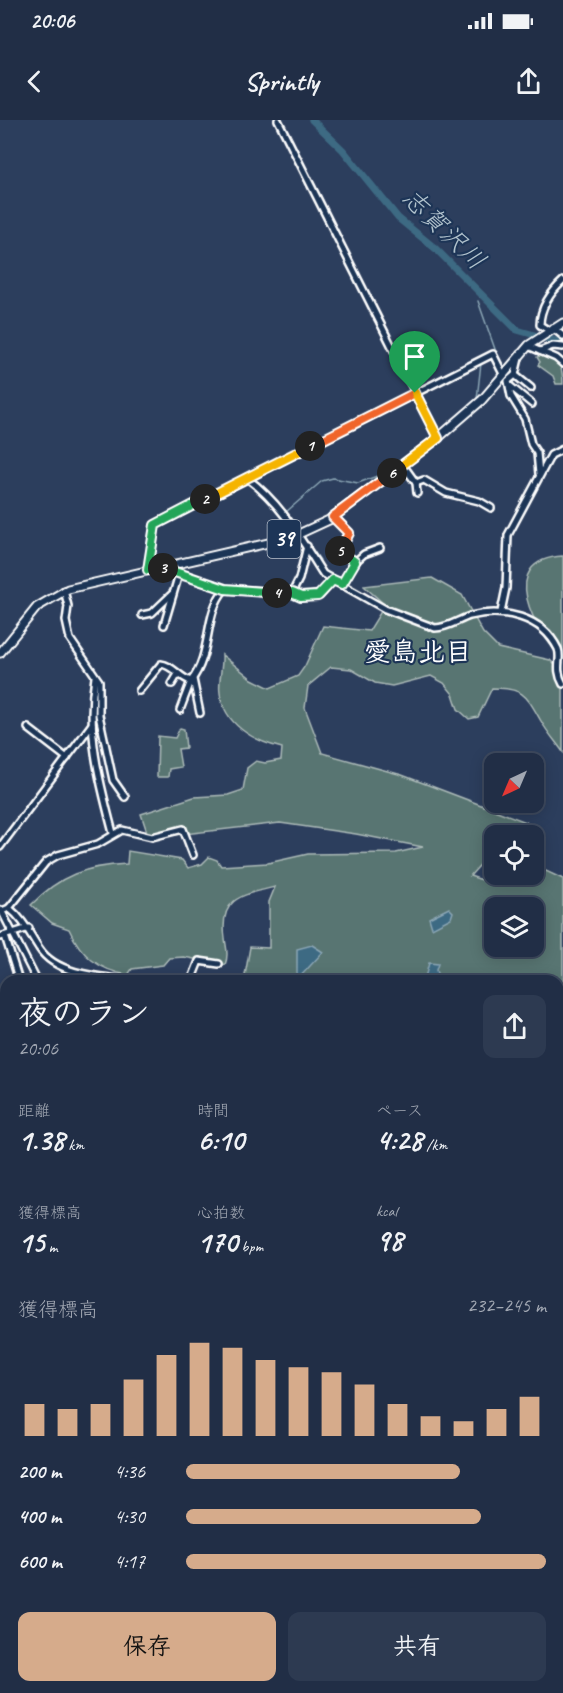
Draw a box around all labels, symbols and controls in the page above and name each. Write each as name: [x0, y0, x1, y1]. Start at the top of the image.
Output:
text: 20:06: [30, 7, 74, 35]
text: Sprintly: [245, 64, 318, 98]
icon: back: [18, 65, 51, 98]
icon: share: [512, 65, 545, 98]
water label: 志賀沢川: [395, 181, 493, 277]
pin: [389, 331, 440, 393]
icon: arrive: [398, 340, 431, 373]
pin: 1: [295, 431, 325, 461]
text: 1: [306, 436, 314, 456]
pin: 6: [377, 458, 407, 488]
text: 6: [388, 463, 396, 483]
pin: 2: [190, 484, 220, 514]
text: 2: [201, 489, 209, 509]
road number: 39: [268, 520, 300, 558]
pin: 5: [325, 536, 355, 566]
text: 5: [337, 541, 343, 561]
pin: 3: [148, 553, 178, 583]
text: 3: [159, 558, 167, 578]
pin: 4: [262, 578, 292, 608]
text: 4: [273, 583, 281, 603]
district label: 愛島北目: [364, 635, 472, 669]
north arrow: [484, 753, 544, 813]
map controls: [484, 753, 544, 957]
button: locate: [484, 825, 544, 885]
button: layers: [484, 897, 544, 957]
text: 夜のラン: [18, 992, 150, 1034]
button: share: [483, 995, 546, 1058]
text: 20:06: [18, 1036, 58, 1061]
text: 距離: [18, 1101, 50, 1121]
text: 時間: [197, 1101, 229, 1121]
text: ペース: [376, 1101, 423, 1121]
text: 1.38: [18, 1121, 64, 1159]
text: 6:10: [197, 1121, 244, 1159]
text: 4:28: [376, 1121, 422, 1159]
text: km: [64, 1135, 84, 1155]
text: /km: [422, 1135, 447, 1155]
text: kcal: [376, 1201, 397, 1221]
text: 獲得標高: [18, 1203, 82, 1223]
text: 心拍数: [197, 1203, 245, 1223]
text: 98: [376, 1221, 403, 1259]
text: 15: [18, 1223, 45, 1261]
text: 170: [197, 1223, 237, 1261]
text: m: [45, 1237, 57, 1257]
text: bpm: [237, 1237, 263, 1257]
text: 232–245 m: [467, 1293, 546, 1318]
text: 獲得標高: [18, 1297, 98, 1322]
text: 200 m: [18, 1459, 61, 1484]
text: 4:36: [114, 1459, 145, 1484]
text: 400 m: [18, 1504, 61, 1529]
text: 4:30: [114, 1504, 145, 1529]
text: 600 m: [18, 1549, 62, 1574]
text: 4:17: [114, 1549, 145, 1574]
button: 保存: [18, 1612, 276, 1681]
button: 共有: [288, 1612, 546, 1681]

